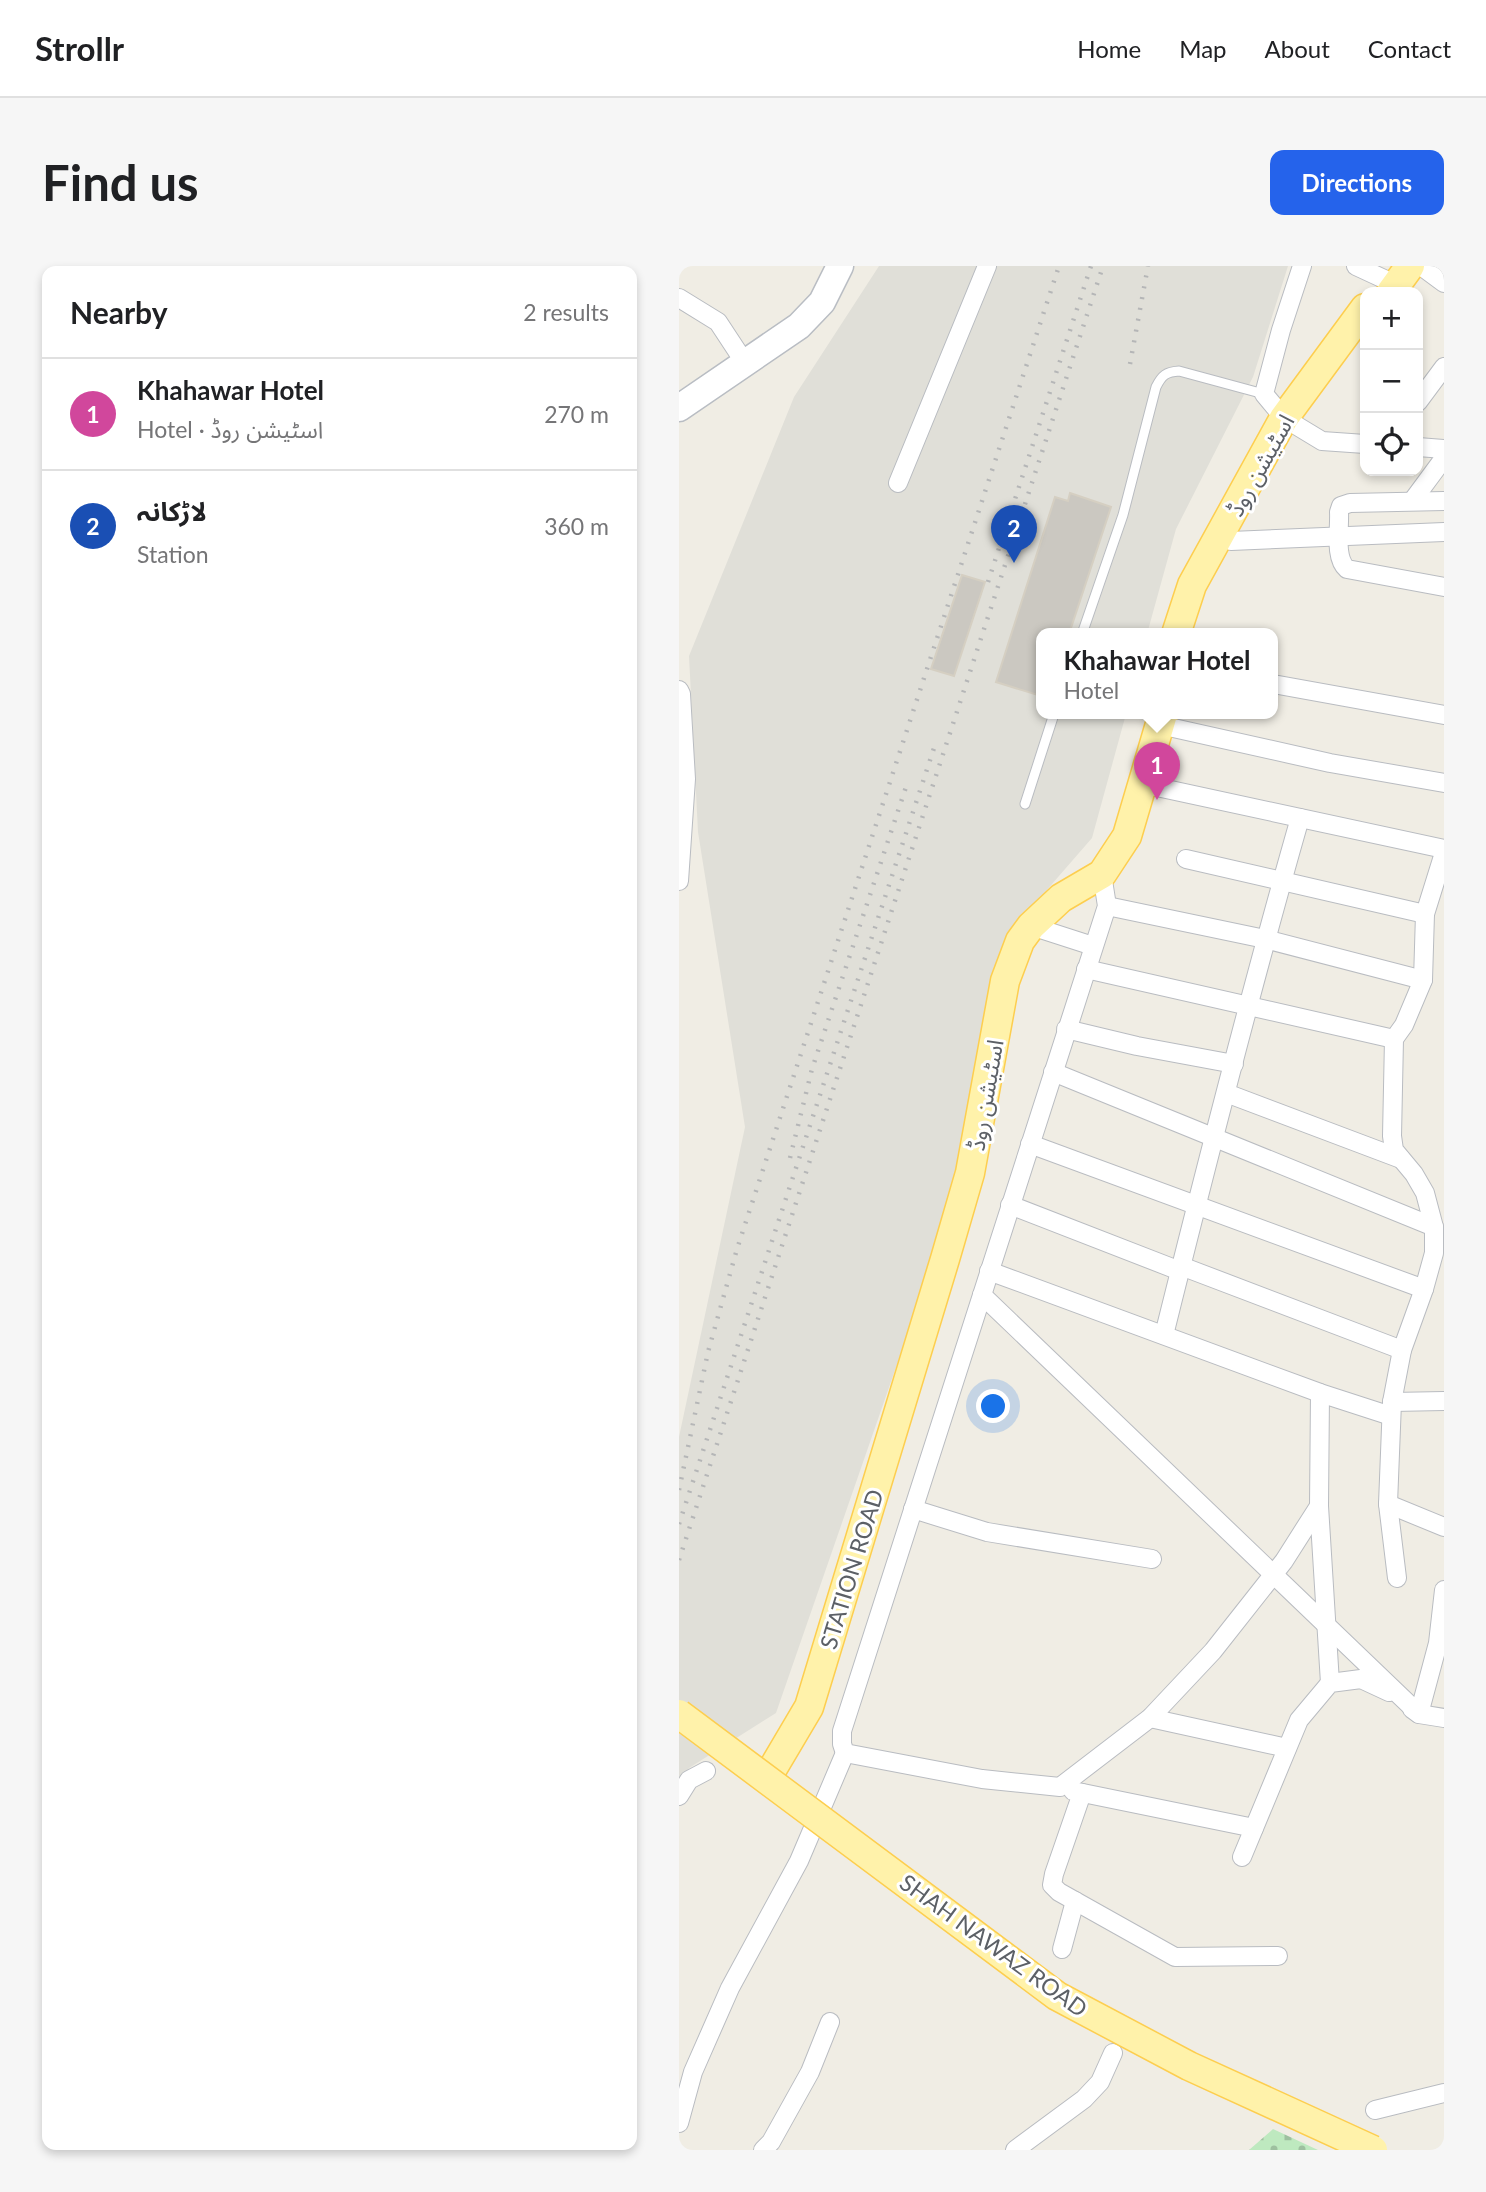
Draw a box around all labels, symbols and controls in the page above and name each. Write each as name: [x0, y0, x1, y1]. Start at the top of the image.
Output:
text: Strollr: [35, 28, 124, 68]
text: Home: [1077, 34, 1141, 63]
text: Map: [1179, 34, 1227, 63]
text: About: [1265, 34, 1330, 63]
text: Contact: [1368, 34, 1451, 63]
button: Directions: [1270, 150, 1444, 215]
text: Find us: [42, 153, 199, 211]
map controls: [1360, 287, 1423, 476]
button: +: [1360, 287, 1423, 350]
text: Nearby: [70, 294, 168, 330]
text: 2 results: [523, 298, 609, 326]
button: −: [1360, 350, 1423, 413]
text: Khahawar Hotel: [137, 374, 324, 406]
text: 1: [86, 400, 100, 428]
text: 270 m: [544, 400, 609, 428]
street label: اسٹیشن روڈ: [1220, 409, 1300, 522]
button: locate: [1360, 413, 1423, 476]
text: Hotel · اسٹیشن روڈ: [137, 415, 323, 443]
text: لاڑکانہ: [137, 495, 207, 527]
pin: 2: [991, 505, 1037, 563]
text: 2: [86, 512, 100, 540]
text: 360 m: [544, 512, 609, 540]
text: Station: [137, 540, 209, 568]
popup: [1036, 628, 1278, 719]
text: Khahawar Hotel: [1063, 644, 1251, 676]
text: Hotel: [1063, 676, 1119, 704]
pin: 1: [1134, 742, 1180, 800]
street label: اسٹیشن روڈ: [961, 1037, 1010, 1153]
your location: [976, 1389, 1010, 1423]
street label: STATION ROAD: [813, 1486, 889, 1652]
street label: SHAH NAWAZ ROAD: [895, 1868, 1093, 2022]

